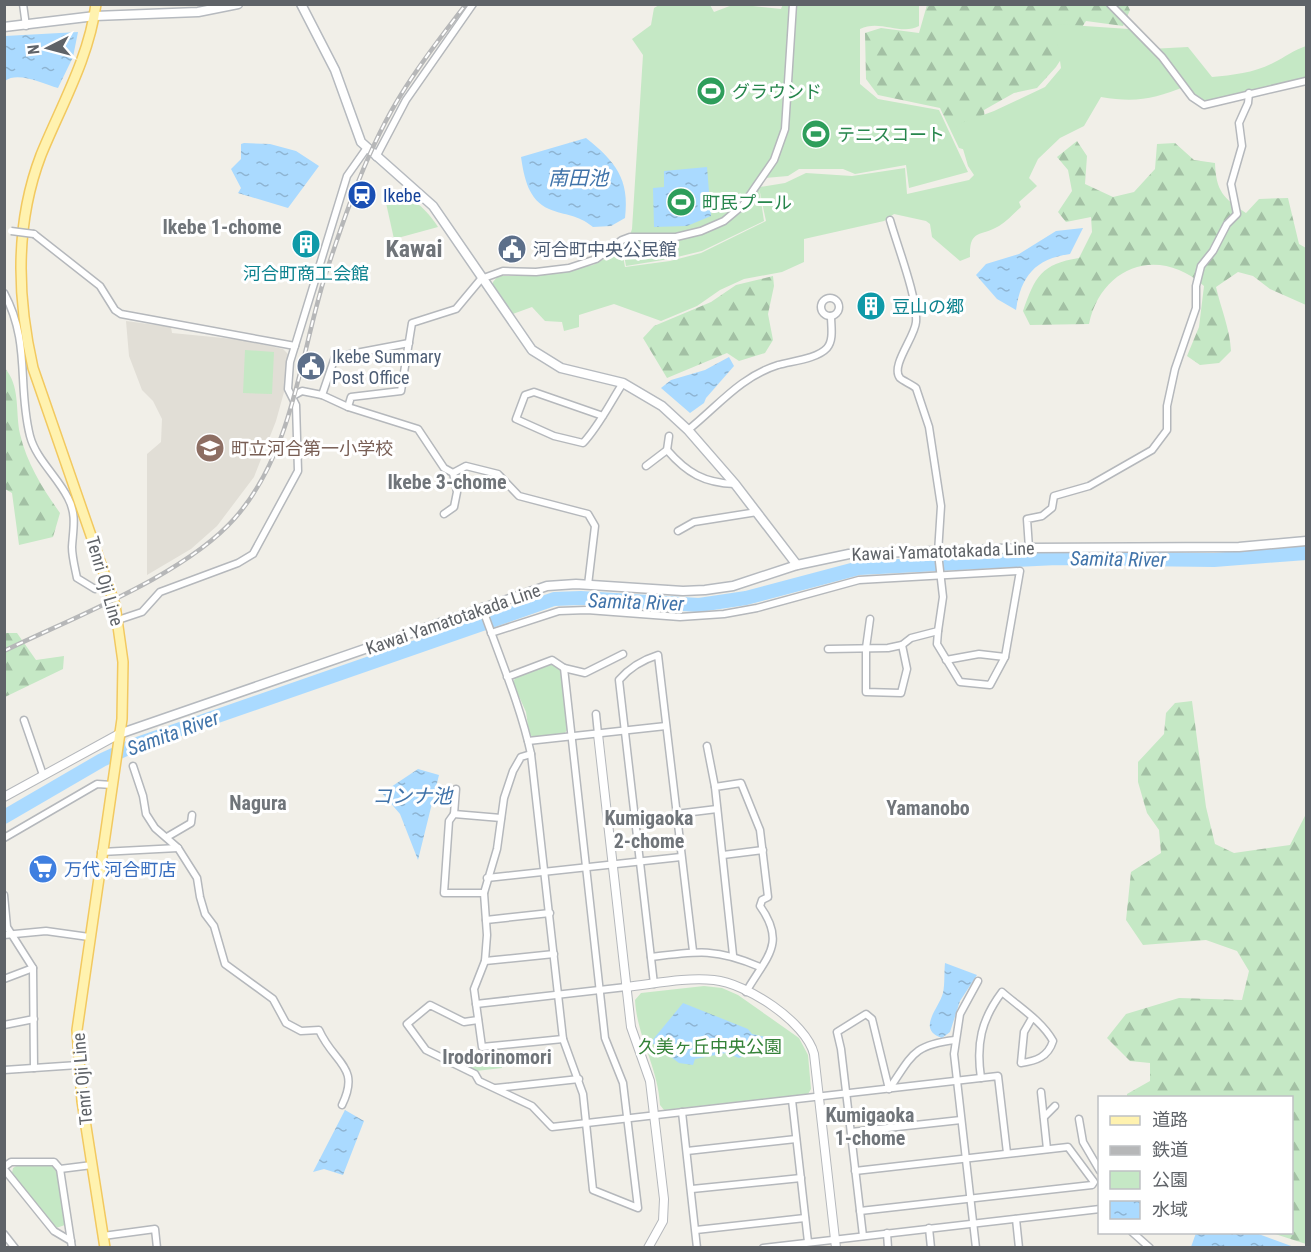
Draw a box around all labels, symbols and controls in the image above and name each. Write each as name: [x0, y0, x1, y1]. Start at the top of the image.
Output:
north arrow: [18, 18, 78, 78]
text: N: [24, 44, 44, 55]
sports icon: グラウンド: [695, 75, 727, 107]
place label: グラウンド: [732, 81, 822, 102]
sports icon: テニスコート: [800, 118, 832, 150]
place label: テニスコート: [837, 124, 945, 145]
water label: 南田池: [548, 166, 610, 190]
station icon: Ikebe: [346, 179, 378, 211]
place label: Ikebe: [383, 185, 421, 206]
sports icon: 町民プール: [665, 186, 697, 218]
place label: 町民プール: [702, 192, 792, 213]
district label: Ikebe 1-chome: [162, 215, 282, 239]
building icon: 河合町商工会館: [290, 228, 322, 260]
public building icon: 河合町中央公民館: [496, 233, 528, 265]
district label: Kawai: [385, 235, 443, 263]
place label: 河合町中央公民館: [533, 239, 677, 260]
place label: 河合町商工会館: [243, 263, 369, 284]
building icon: 豆山の郷: [855, 290, 887, 322]
place label: 豆山の郷: [892, 296, 964, 317]
place label: Ikebe Summary Post Office: [332, 346, 442, 388]
public building icon: Ikebe Summary Post Office: [295, 350, 327, 382]
school or university icon: 町立河合第一小学校: [194, 432, 226, 464]
place label: 町立河合第一小学校: [231, 438, 393, 459]
district label: Ikebe 3-chome: [387, 470, 507, 494]
street label: Tenri Oji Line: [82, 534, 128, 628]
street label: Kawai Yamatotakada Line: [851, 537, 1035, 565]
water label: Samita River: [1070, 546, 1167, 572]
street label: Kawai Yamatotakada Line: [363, 579, 543, 659]
water label: Samita River: [588, 588, 685, 616]
water label: Samita River: [124, 705, 223, 761]
water label: コンナ池: [372, 784, 454, 808]
district label: Nagura: [229, 791, 287, 815]
district label: Yamanobo: [886, 796, 970, 820]
district label: Kumigaoka 2-chome: [605, 806, 693, 853]
supermarket icon: 万代 河合町店: [27, 853, 59, 885]
place label: 万代 河合町店: [64, 859, 176, 880]
street label: Tenri Oji Line: [68, 1032, 96, 1126]
park label: 久美ヶ丘中央公園: [638, 1036, 782, 1057]
district label: Irodorinomori: [442, 1045, 552, 1069]
legend: [1098, 1096, 1293, 1234]
district label: Kumigaoka 1-chome: [826, 1103, 914, 1150]
text: 道路: [1152, 1109, 1188, 1130]
text: 鉄道: [1152, 1139, 1188, 1160]
text: 公園: [1152, 1169, 1188, 1190]
text: 水域: [1152, 1199, 1188, 1220]

